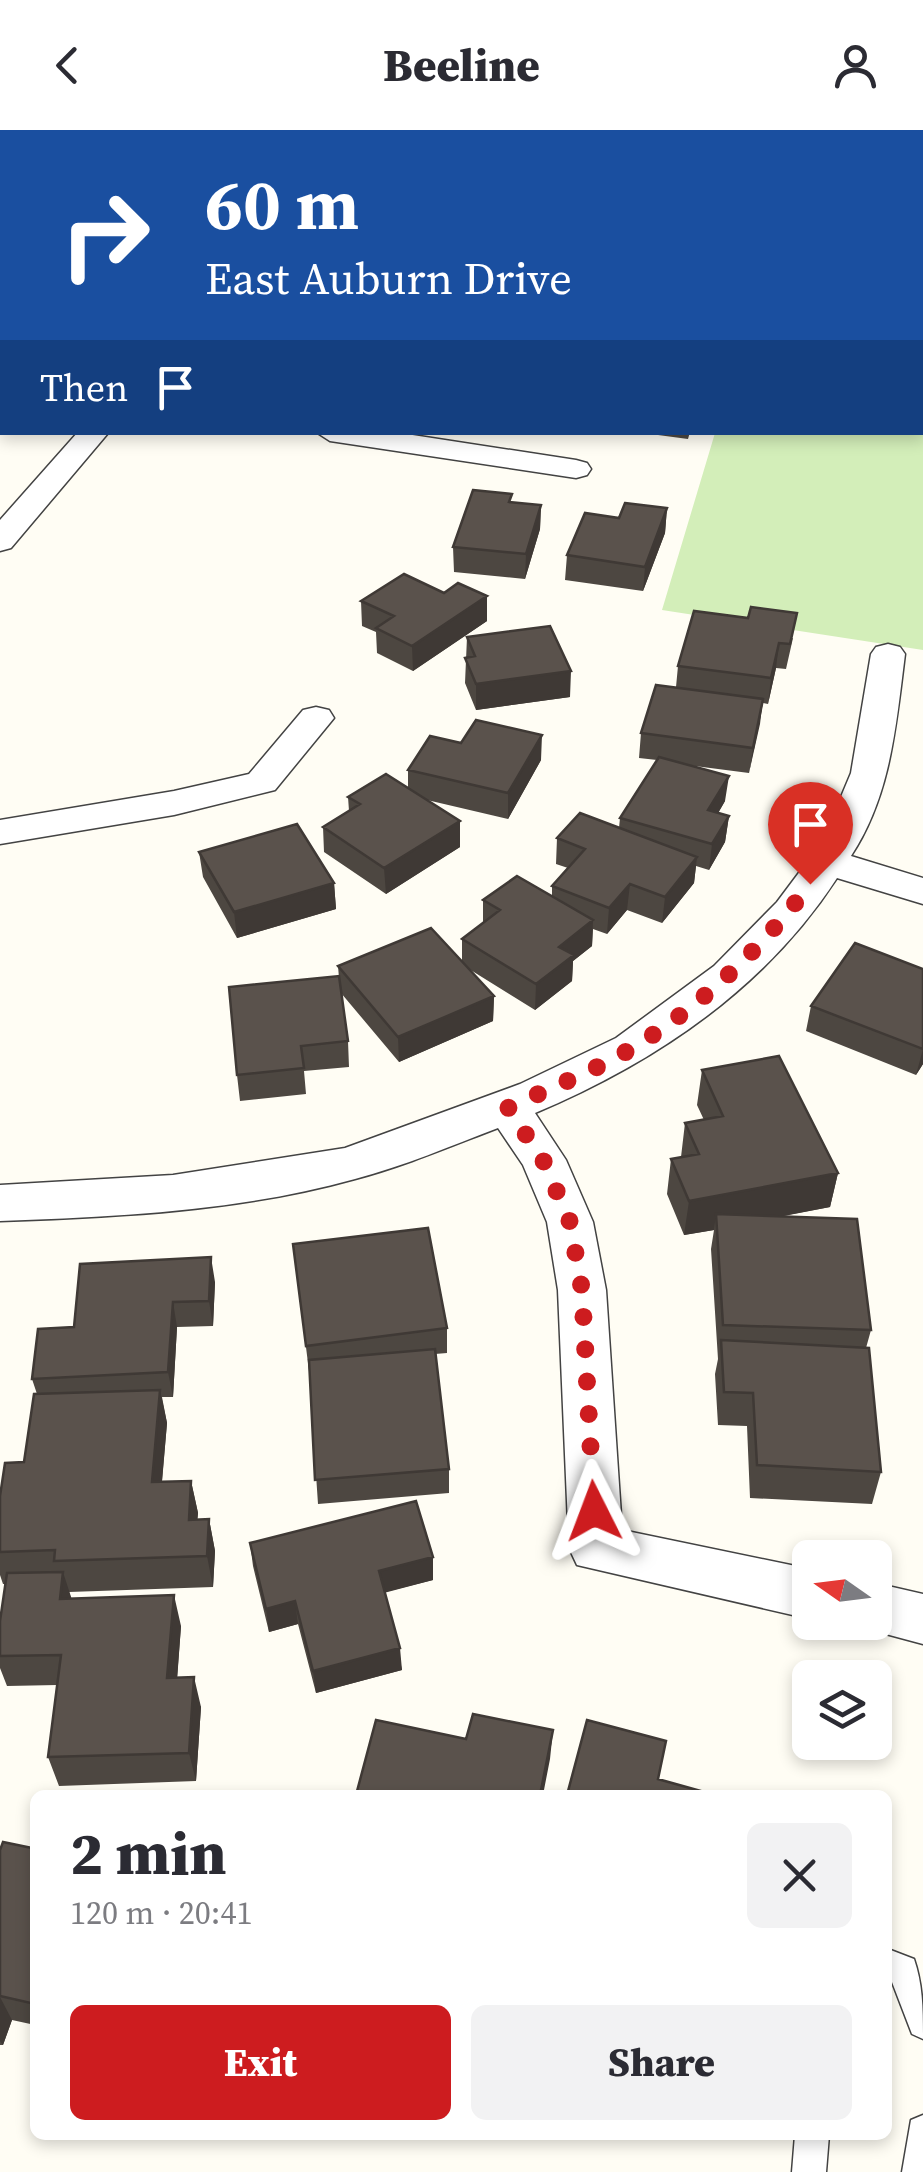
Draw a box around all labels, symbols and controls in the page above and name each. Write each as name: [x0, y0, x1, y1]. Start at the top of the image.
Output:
text: Beeline: [383, 34, 540, 96]
icon: back: [40, 38, 95, 93]
icon: person: [828, 38, 883, 93]
text: 60 m: [205, 156, 359, 252]
icon: right: [40, 170, 170, 300]
text: East Auburn Drive: [205, 247, 572, 309]
icon: arrive: [148, 360, 203, 415]
text: Then: [40, 362, 128, 414]
pin: [768, 782, 853, 885]
icon: arrive: [783, 797, 838, 852]
position arrow: [542, 1459, 646, 1563]
north arrow: [792, 1540, 892, 1640]
map controls: [792, 1540, 892, 1760]
button: layers: [792, 1660, 892, 1760]
text: 2 min: [70, 1812, 226, 1894]
button: close: [747, 1823, 852, 1928]
text: 120 m · 20:41: [70, 1891, 252, 1935]
button: Exit: [70, 2005, 451, 2120]
button: Share: [471, 2005, 852, 2120]

